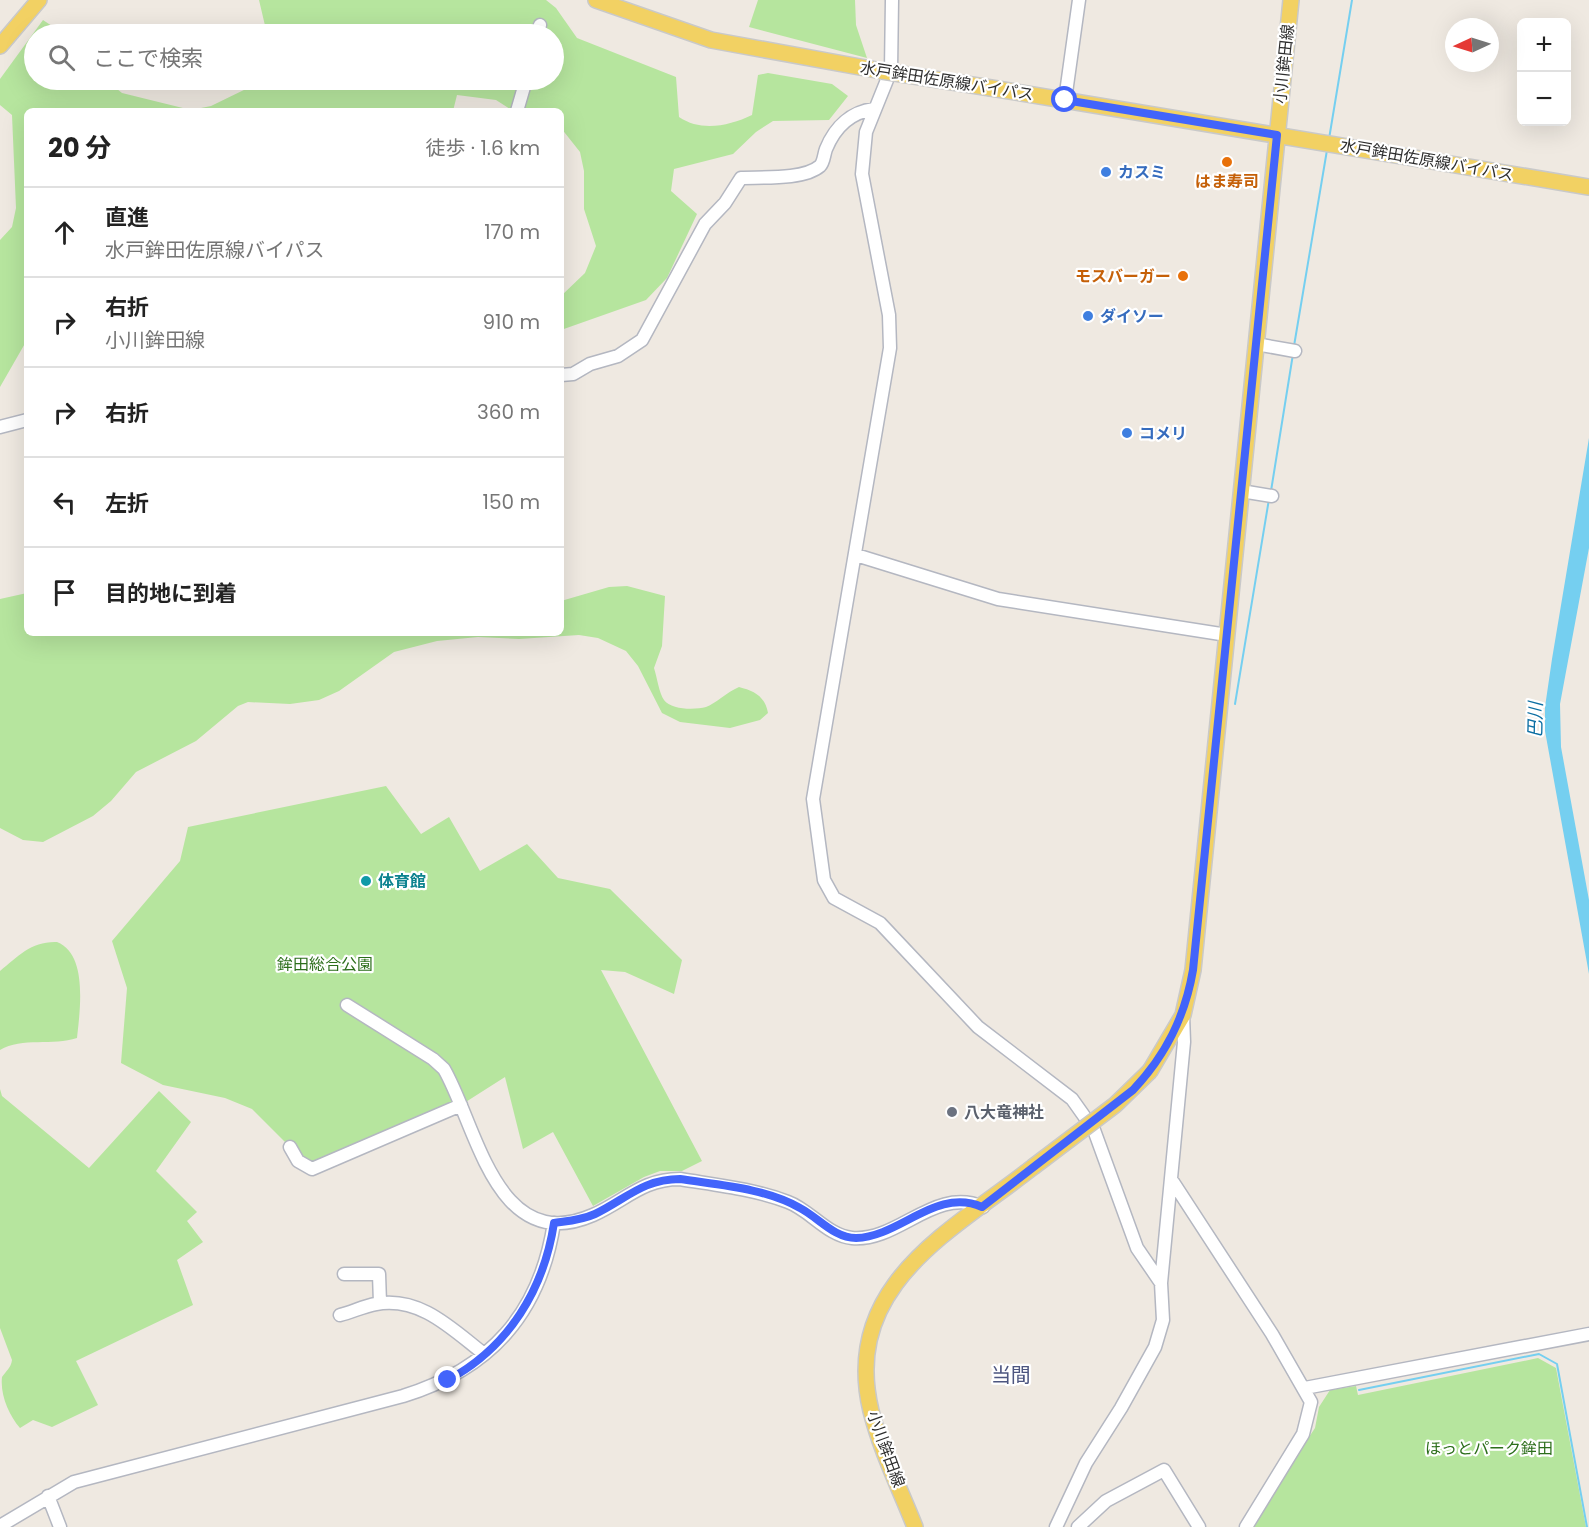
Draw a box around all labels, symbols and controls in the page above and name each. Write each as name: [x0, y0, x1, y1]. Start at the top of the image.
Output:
north arrow: [1445, 18, 1499, 72]
map controls: [1517, 18, 1571, 126]
button: +: [1517, 18, 1571, 72]
street label: 小川鉾田線: [1268, 23, 1300, 105]
search box: [24, 24, 564, 90]
icon: search: [45, 41, 78, 74]
text: ここで検索: [93, 43, 203, 74]
street label: 水戸鉾田佐原線バイパス: [858, 56, 1036, 106]
button: −: [1517, 72, 1571, 126]
route start: [1051, 86, 1077, 112]
text: 20 分: [48, 130, 111, 166]
street label: 水戸鉾田佐原線バイパス: [1338, 133, 1516, 187]
text: 徒歩 · 1.6 km: [426, 134, 540, 162]
marker: はま寿司: [1220, 155, 1234, 169]
place label: カスミ: [1118, 161, 1166, 184]
marker: カスミ: [1099, 165, 1113, 179]
place label: はま寿司: [1195, 170, 1259, 193]
text: 直進: [105, 202, 149, 233]
icon: ahead: [48, 216, 81, 249]
text: 170 m: [484, 218, 540, 246]
text: 水戸鉾田佐原線バイパス: [105, 236, 325, 264]
place label: モスバーガー: [1075, 265, 1171, 288]
marker: モスバーガー: [1176, 269, 1190, 283]
text: 右折: [105, 292, 149, 323]
place label: ダイソー: [1100, 305, 1164, 328]
icon: right: [48, 306, 81, 339]
text: 910 m: [483, 308, 540, 336]
marker: ダイソー: [1081, 309, 1095, 323]
text: 小川鉾田線: [105, 326, 205, 354]
icon: right: [48, 396, 81, 429]
text: 右折: [105, 398, 149, 429]
text: 360 m: [477, 398, 540, 426]
place label: コメリ: [1139, 422, 1187, 445]
marker: コメリ: [1120, 426, 1134, 440]
icon: left: [48, 486, 81, 519]
text: 左折: [105, 488, 149, 519]
text: 150 m: [483, 488, 540, 516]
icon: arrive: [48, 576, 81, 609]
text: 目的地に到着: [105, 578, 237, 609]
water label: 巴川: [1522, 700, 1548, 738]
place label: 体育館: [378, 870, 426, 893]
marker: 体育館: [359, 874, 373, 888]
park label: 鉾田総合公園: [277, 953, 373, 976]
place label: 八大竜神社: [964, 1101, 1044, 1124]
marker: 八大竜神社: [945, 1105, 959, 1119]
district label: 当間: [991, 1361, 1031, 1389]
route end: [434, 1366, 460, 1392]
street label: 小川鉾田線: [862, 1407, 910, 1491]
park label: ほっとパーク鉾田: [1425, 1437, 1553, 1460]

